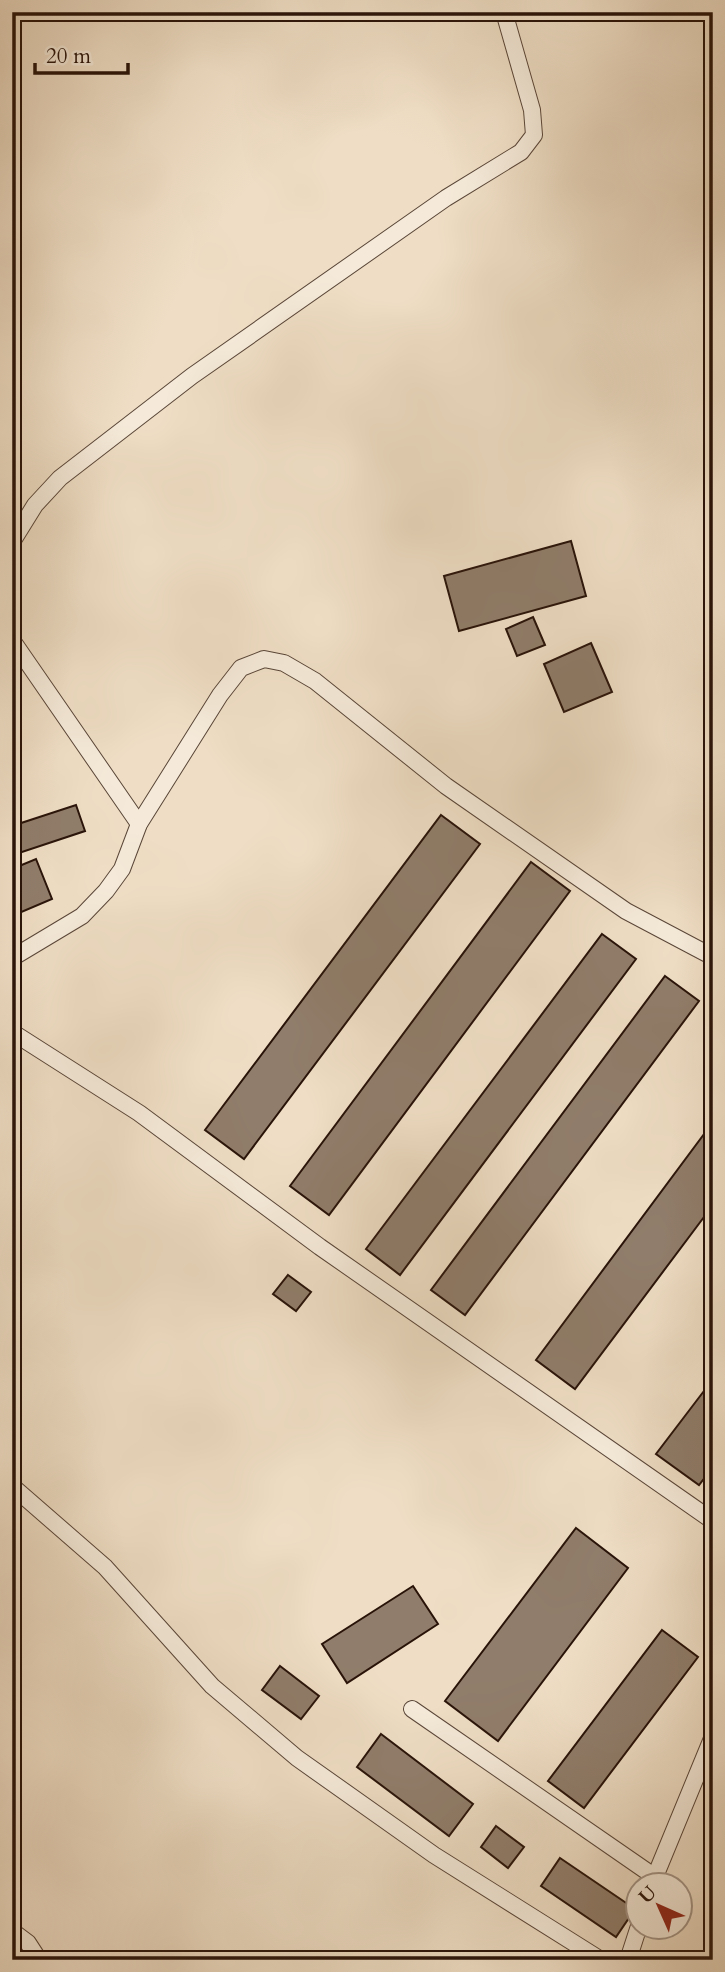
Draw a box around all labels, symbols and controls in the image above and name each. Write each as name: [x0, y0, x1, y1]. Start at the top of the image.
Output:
scale bar: [35, 32, 128, 76]
text: 20 m: [46, 42, 91, 71]
north arrow: [624, 1870, 694, 1940]
text: U: [633, 1880, 663, 1909]

